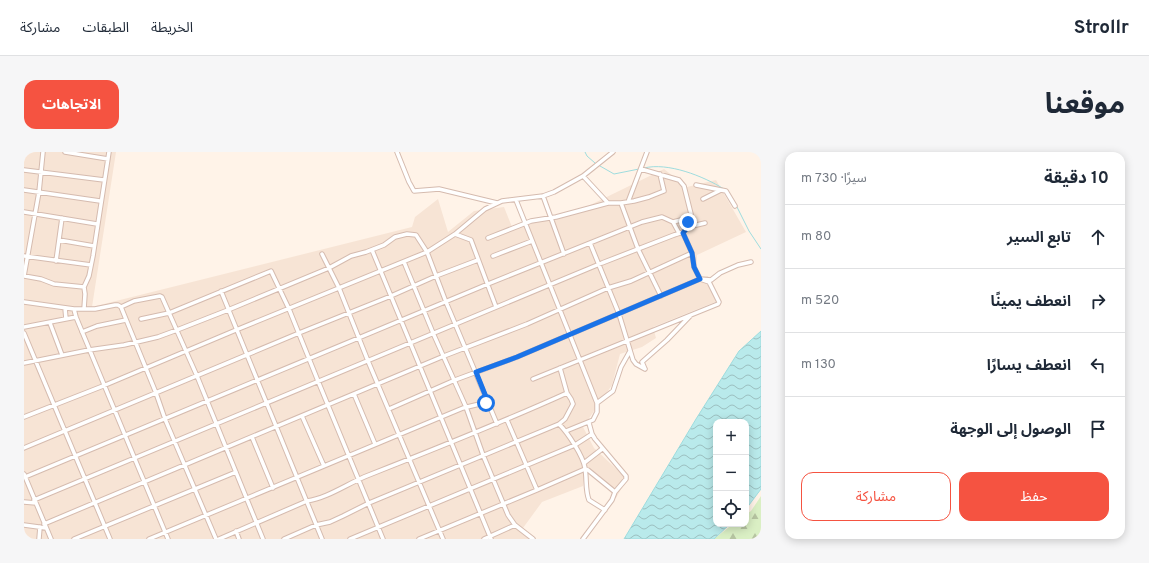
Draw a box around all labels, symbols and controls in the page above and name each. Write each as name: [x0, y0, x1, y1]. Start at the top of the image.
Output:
text: Strollr: [1074, 16, 1129, 40]
text: مشاركة: [20, 20, 60, 37]
text: الطبقات: [82, 20, 129, 37]
text: الخريطة: [151, 20, 193, 37]
button: الاتجاهات: [24, 80, 119, 129]
text: موقعنا: [1045, 88, 1125, 124]
text: 10 دقيقة: [1044, 168, 1109, 190]
text: سيرًا · 730 m: [801, 171, 867, 187]
route end: [679, 213, 697, 231]
icon: ahead: [1087, 226, 1109, 248]
text: 80 m: [801, 229, 831, 245]
text: تابع السير: [1007, 229, 1071, 248]
icon: right: [1087, 290, 1109, 312]
text: 520 m: [801, 293, 839, 309]
text: انعطف يمينًا: [991, 293, 1071, 312]
icon: left: [1087, 354, 1109, 376]
text: 130 m: [801, 357, 836, 373]
text: انعطف يسارًا: [987, 357, 1071, 376]
route start: [477, 394, 495, 412]
icon: arrive: [1087, 418, 1109, 440]
map controls: [713, 419, 749, 527]
button: +: [713, 419, 749, 455]
text: الوصول إلى الوجهة: [950, 421, 1071, 440]
button: −: [713, 455, 749, 491]
button: مشاركة: [801, 472, 951, 521]
button: حفظ: [959, 472, 1109, 521]
button: locate: [713, 491, 749, 527]

